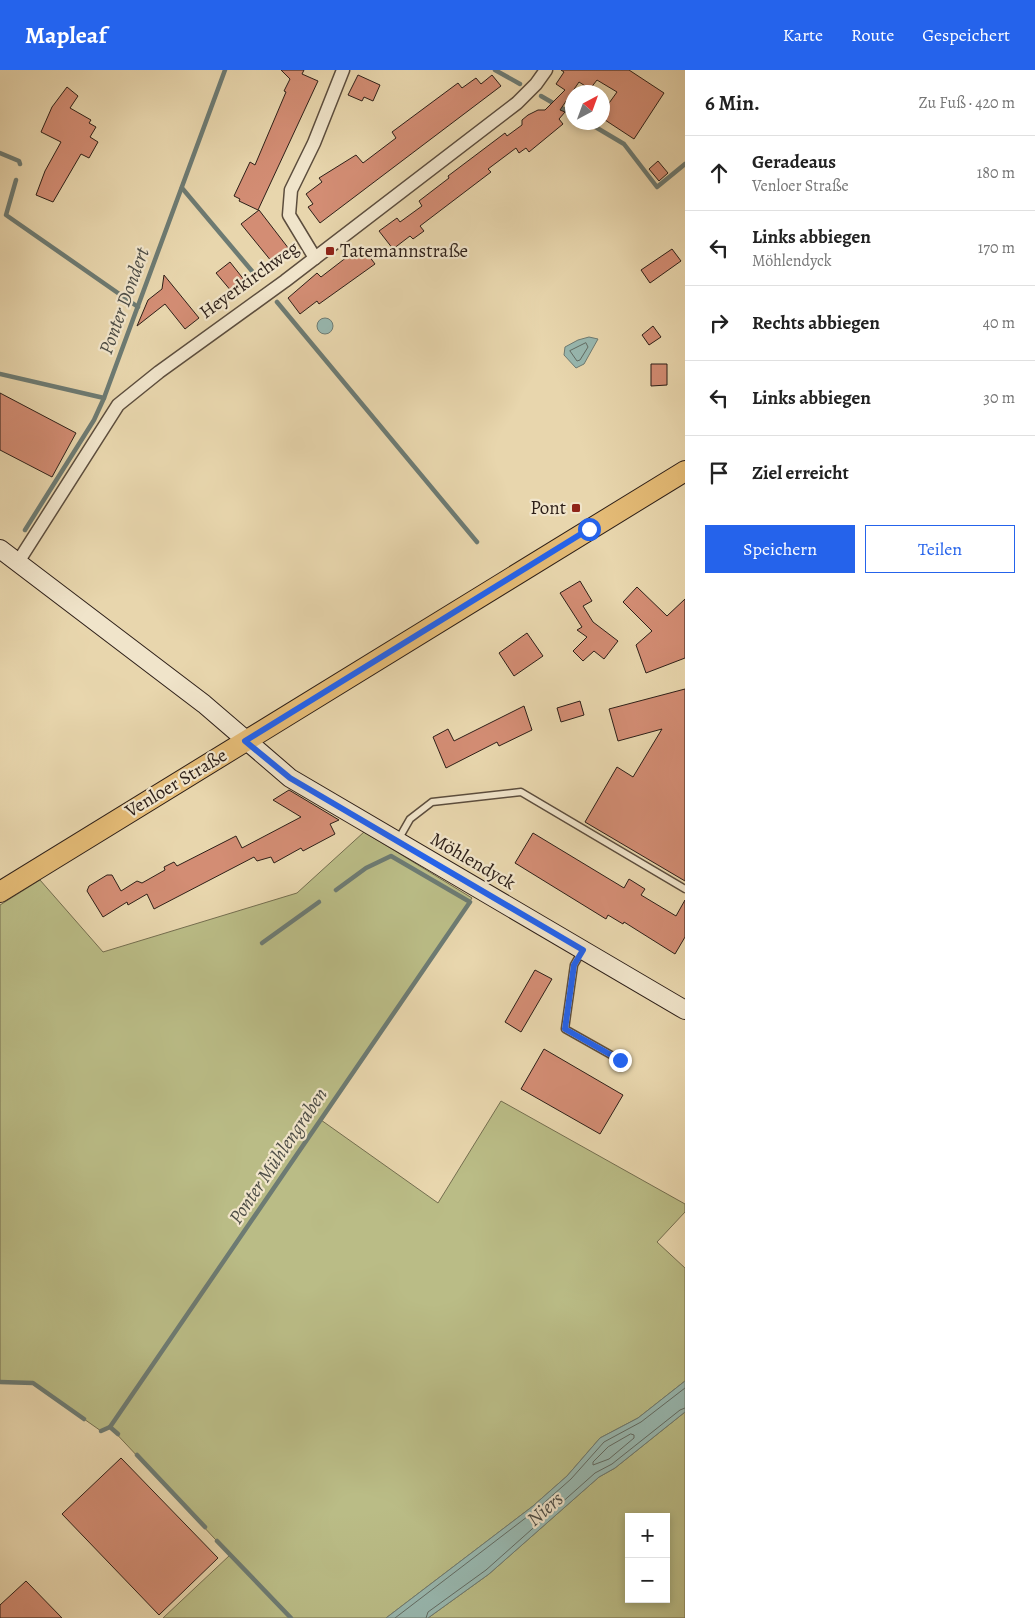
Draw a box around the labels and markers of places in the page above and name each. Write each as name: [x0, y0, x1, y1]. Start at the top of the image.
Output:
place label: Tatemannstraße: [340, 238, 468, 264]
marker: Tatemannstraße: [324, 245, 336, 257]
place label: Pont: [530, 495, 566, 521]
marker: Pont: [570, 502, 582, 514]

